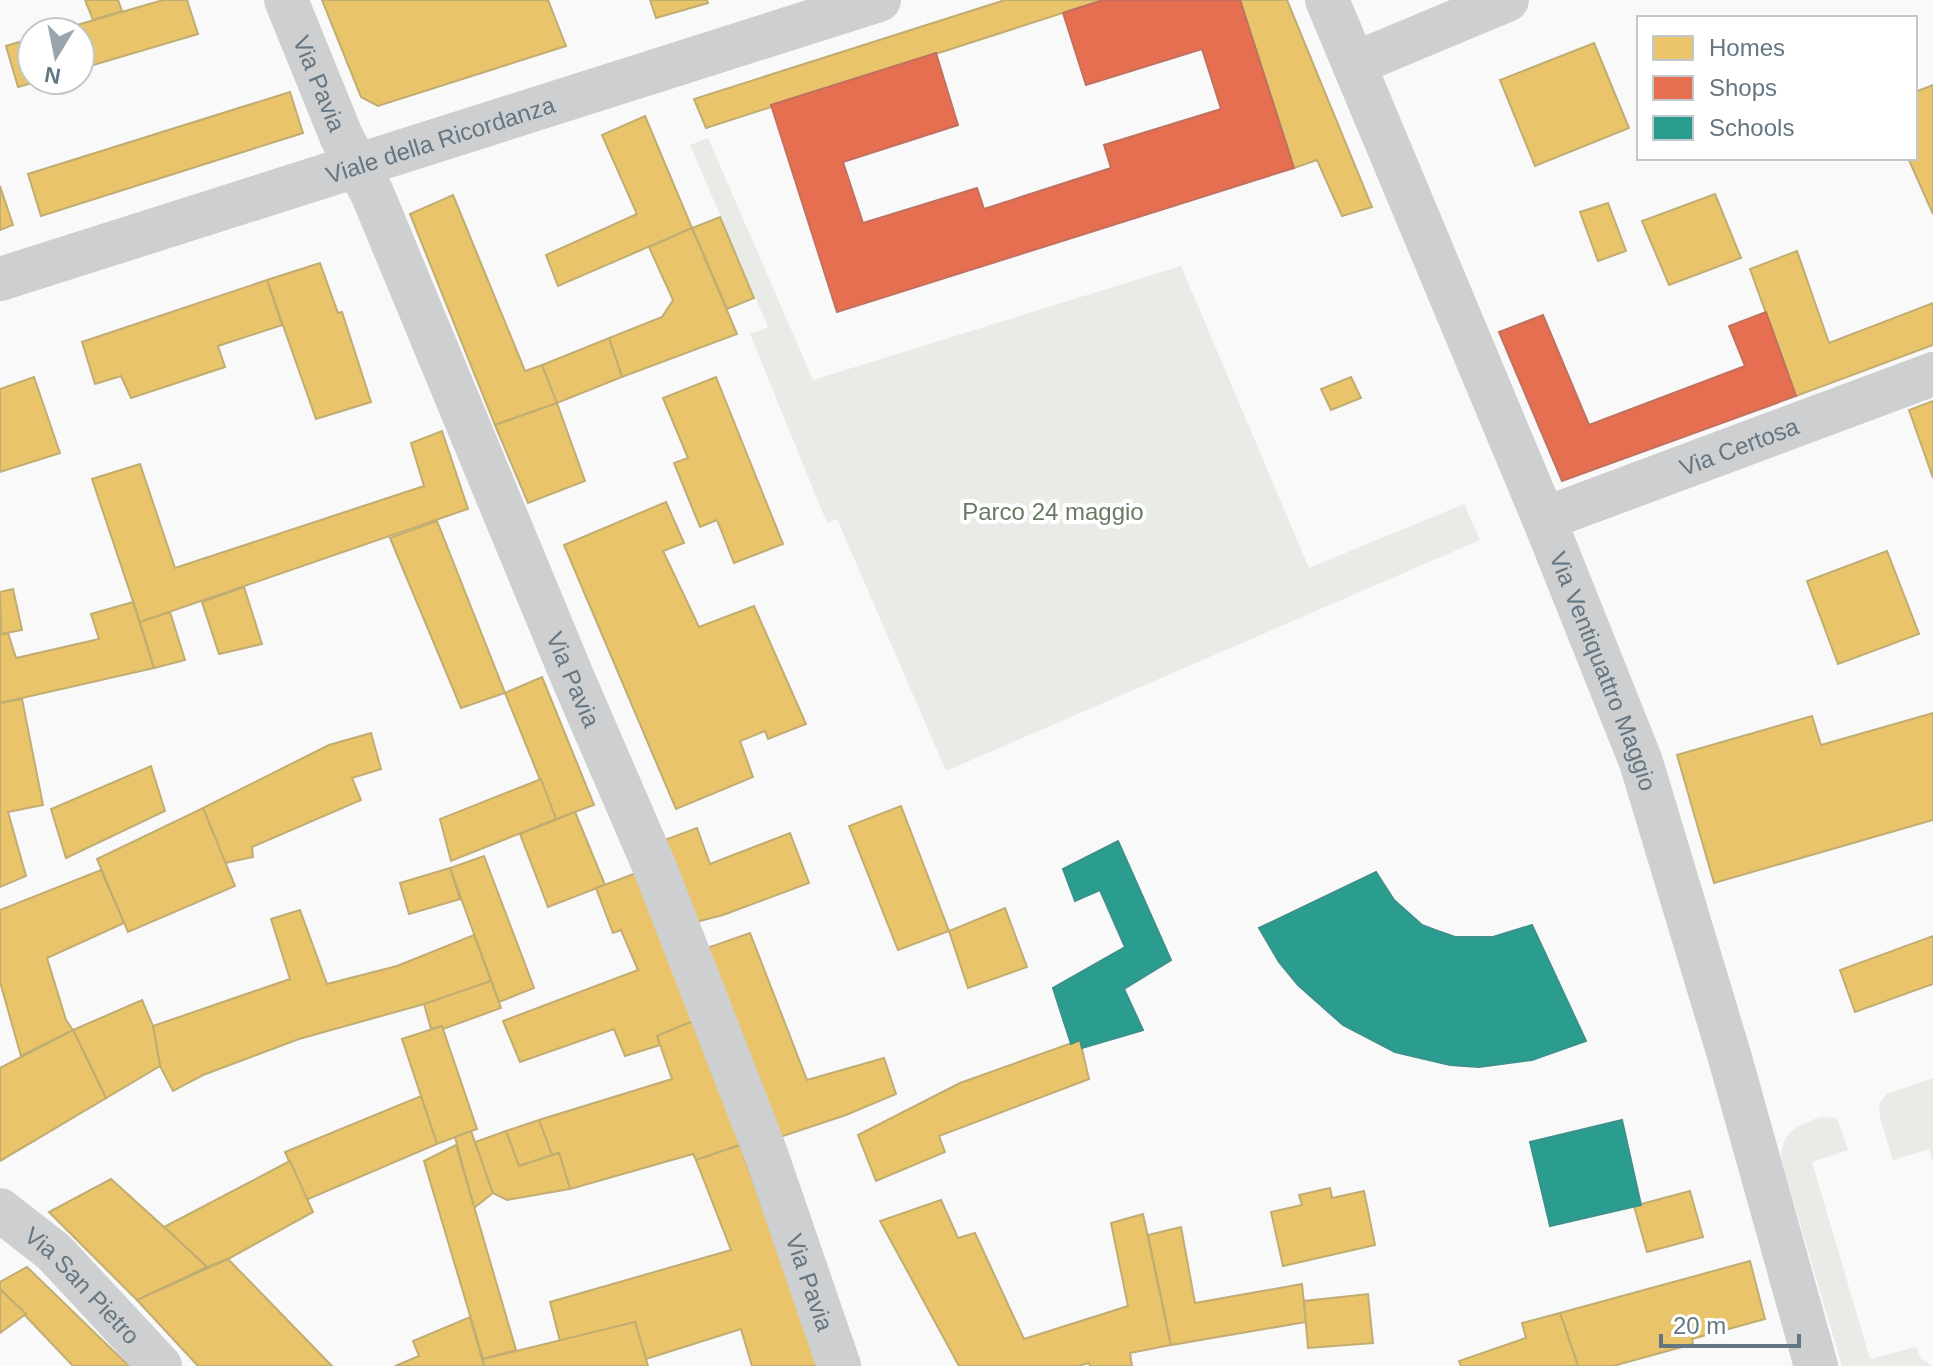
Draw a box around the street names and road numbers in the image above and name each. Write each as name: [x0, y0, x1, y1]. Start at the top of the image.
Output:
street label: Via Pavia: [288, 32, 352, 136]
street label: Viale della Ricordanza: [323, 90, 559, 188]
street label: Via Certosa: [1676, 412, 1803, 481]
street label: Via Ventiquattro Maggio: [1545, 548, 1662, 794]
street label: Via Pavia: [542, 628, 606, 732]
street label: Via San Pietro: [20, 1221, 146, 1349]
street label: Via Pavia: [781, 1230, 840, 1335]

